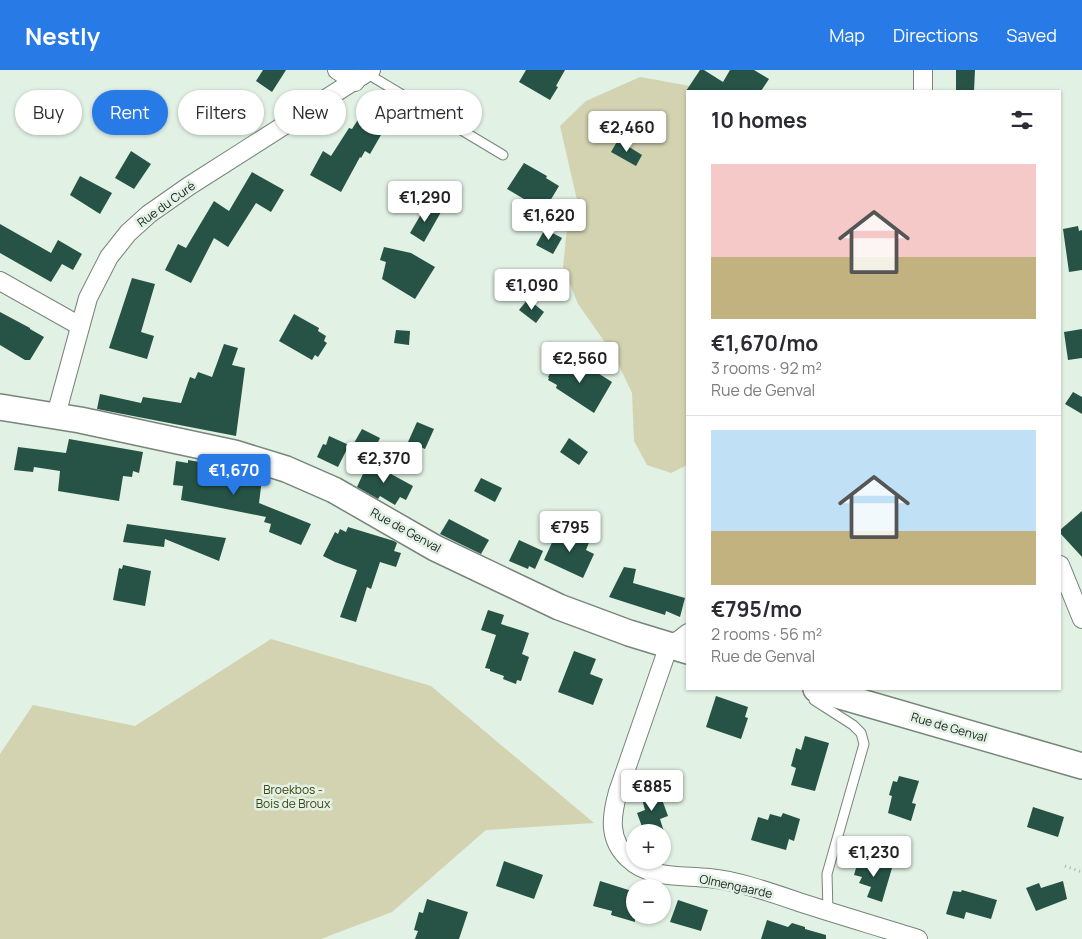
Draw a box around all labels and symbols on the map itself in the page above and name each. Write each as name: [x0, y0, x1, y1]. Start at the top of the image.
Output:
pin: €2,460: [586, 111, 668, 153]
street label: Rue du Curé: [134, 177, 198, 231]
pin: €1,290: [384, 180, 466, 223]
pin: €1,620: [508, 198, 590, 241]
pin: €1,090: [491, 268, 573, 311]
pin: €2,560: [539, 342, 621, 384]
pin: €2,370: [343, 442, 425, 484]
pin: €1,670: [193, 454, 275, 496]
street label: Rue de Genval: [368, 504, 444, 556]
pin: €795: [540, 510, 600, 553]
street label: Rue de Genval: [909, 708, 989, 746]
pin: €885: [622, 770, 682, 812]
park label: Broekbos - Bois de Broux: [256, 781, 331, 812]
pin: €1,230: [833, 836, 915, 878]
street label: Olmengaarde: [698, 870, 774, 902]

